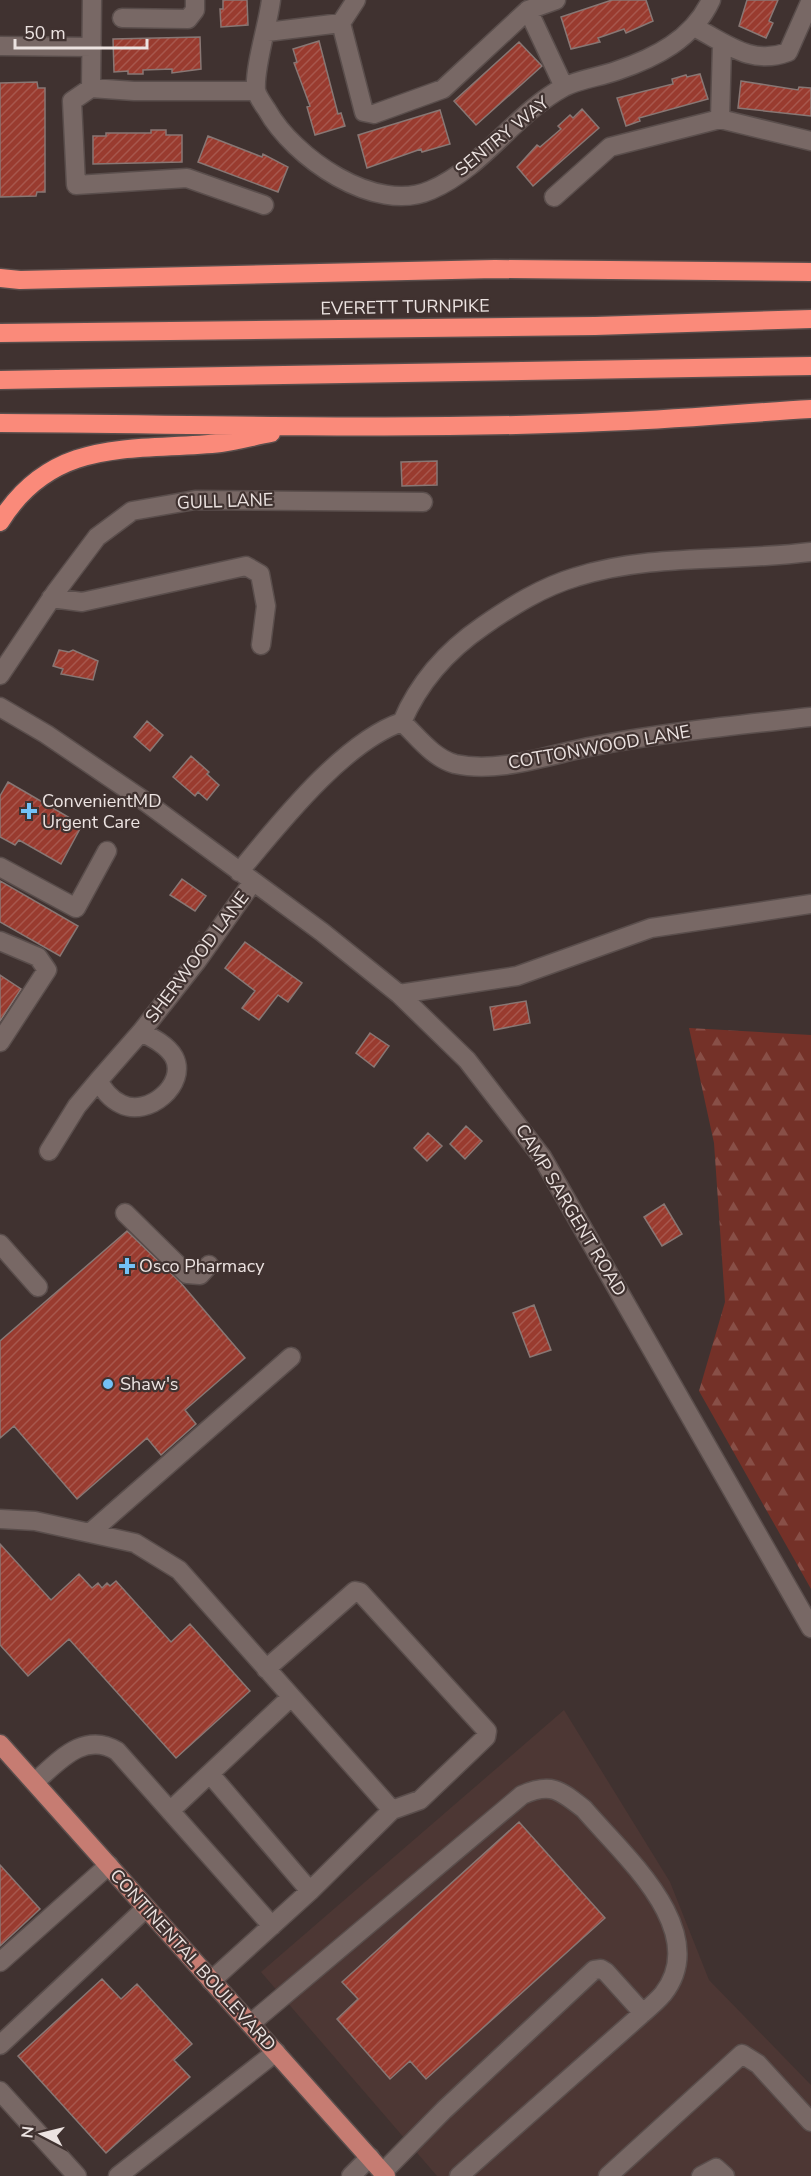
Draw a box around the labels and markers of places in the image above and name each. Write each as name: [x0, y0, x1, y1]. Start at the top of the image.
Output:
place label: ConvenientMD Urgent Care: [42, 789, 162, 834]
marker: ConvenientMD Urgent Care: [20, 802, 38, 820]
place label: Osco Pharmacy: [139, 1254, 265, 1278]
marker: Osco Pharmacy: [120, 1259, 134, 1273]
place label: Shaw's: [120, 1372, 179, 1396]
marker: Shaw's: [101, 1377, 115, 1391]

